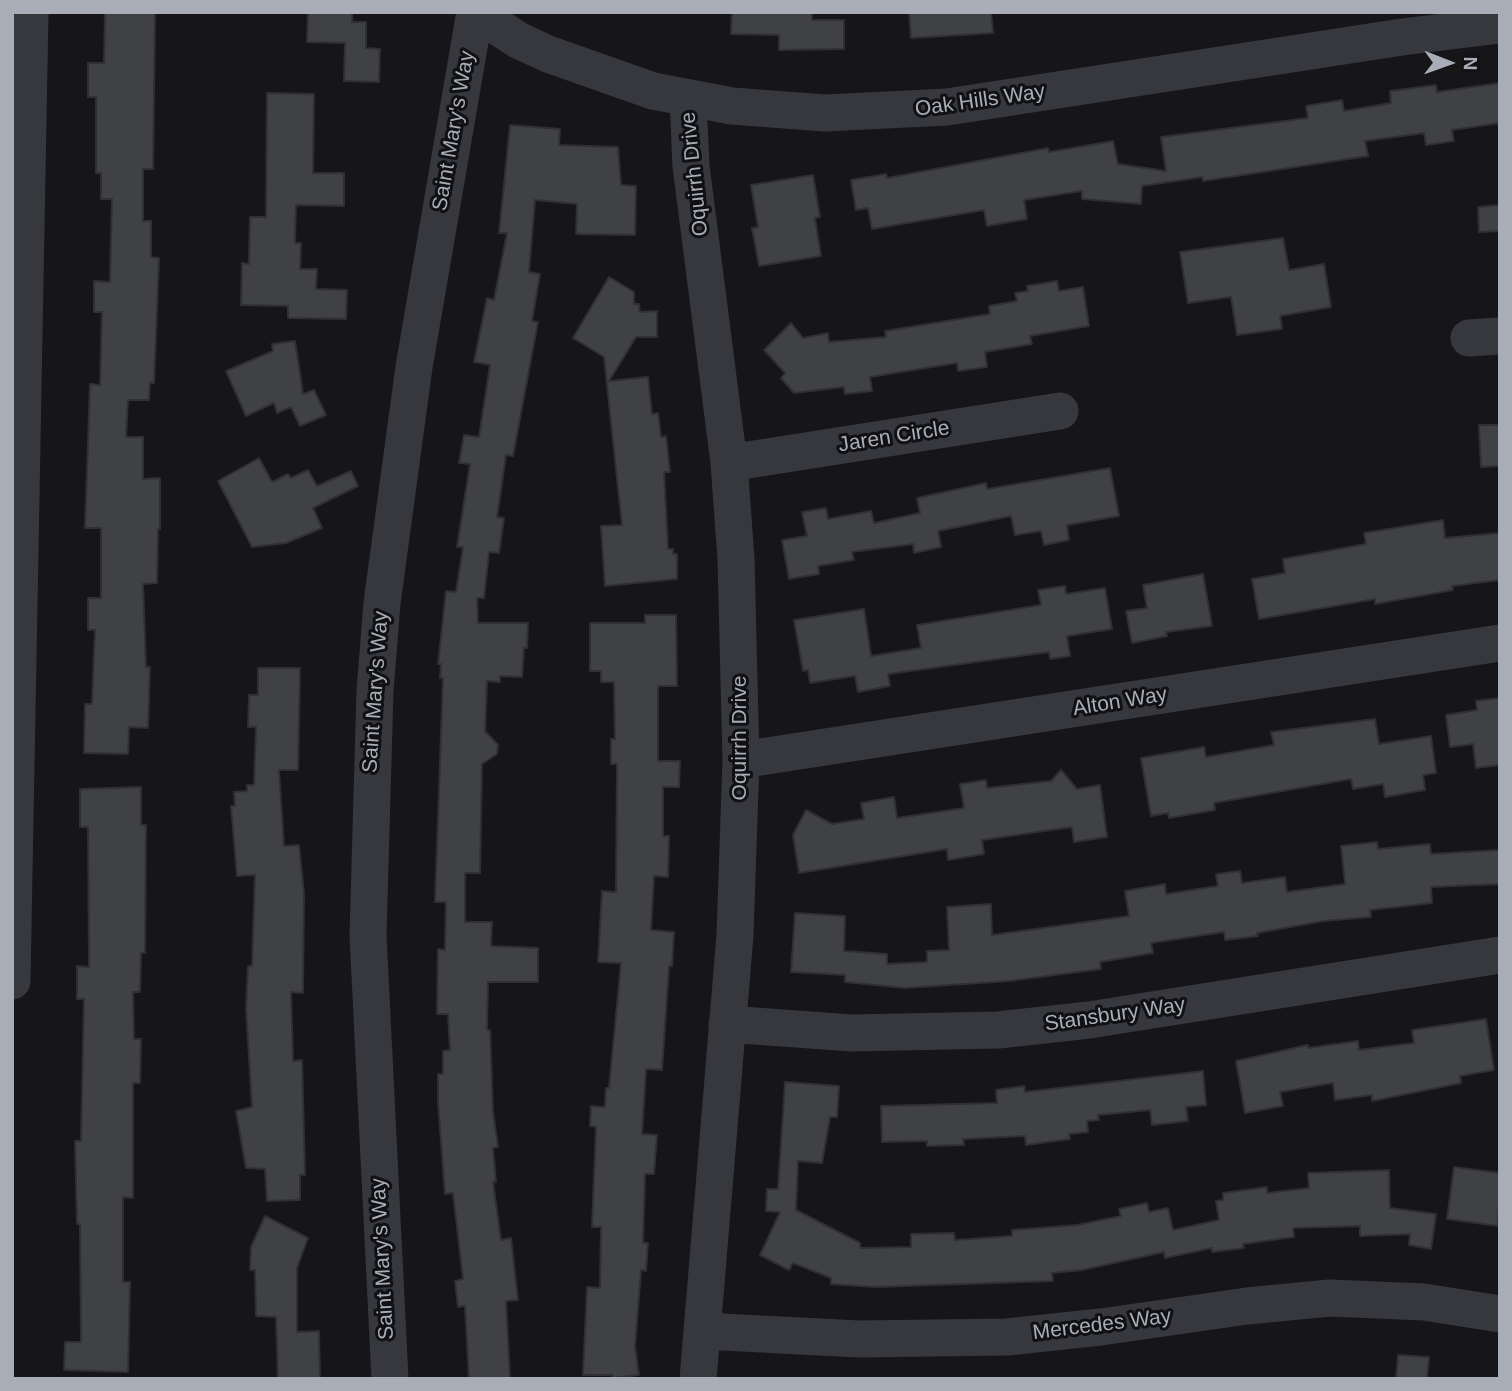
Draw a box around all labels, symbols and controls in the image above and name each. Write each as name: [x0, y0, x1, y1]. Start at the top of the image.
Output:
north arrow: [1414, 28, 1484, 98]
street label: Saint Mary's Way: [428, 49, 480, 213]
text: N: [1460, 56, 1481, 70]
street label: Oak Hills Way: [913, 79, 1047, 123]
street label: Oquirrh Drive: [676, 111, 714, 237]
street label: Jaren Circle: [837, 416, 951, 458]
street label: Saint Mary's Way: [358, 610, 394, 774]
street label: Oquirrh Drive: [727, 676, 753, 800]
street label: Alton Way: [1071, 682, 1169, 722]
street label: Stansbury Way: [1043, 993, 1187, 1037]
street label: Saint Mary's Way: [366, 1177, 400, 1341]
street label: Mercedes Way: [1031, 1304, 1173, 1346]

